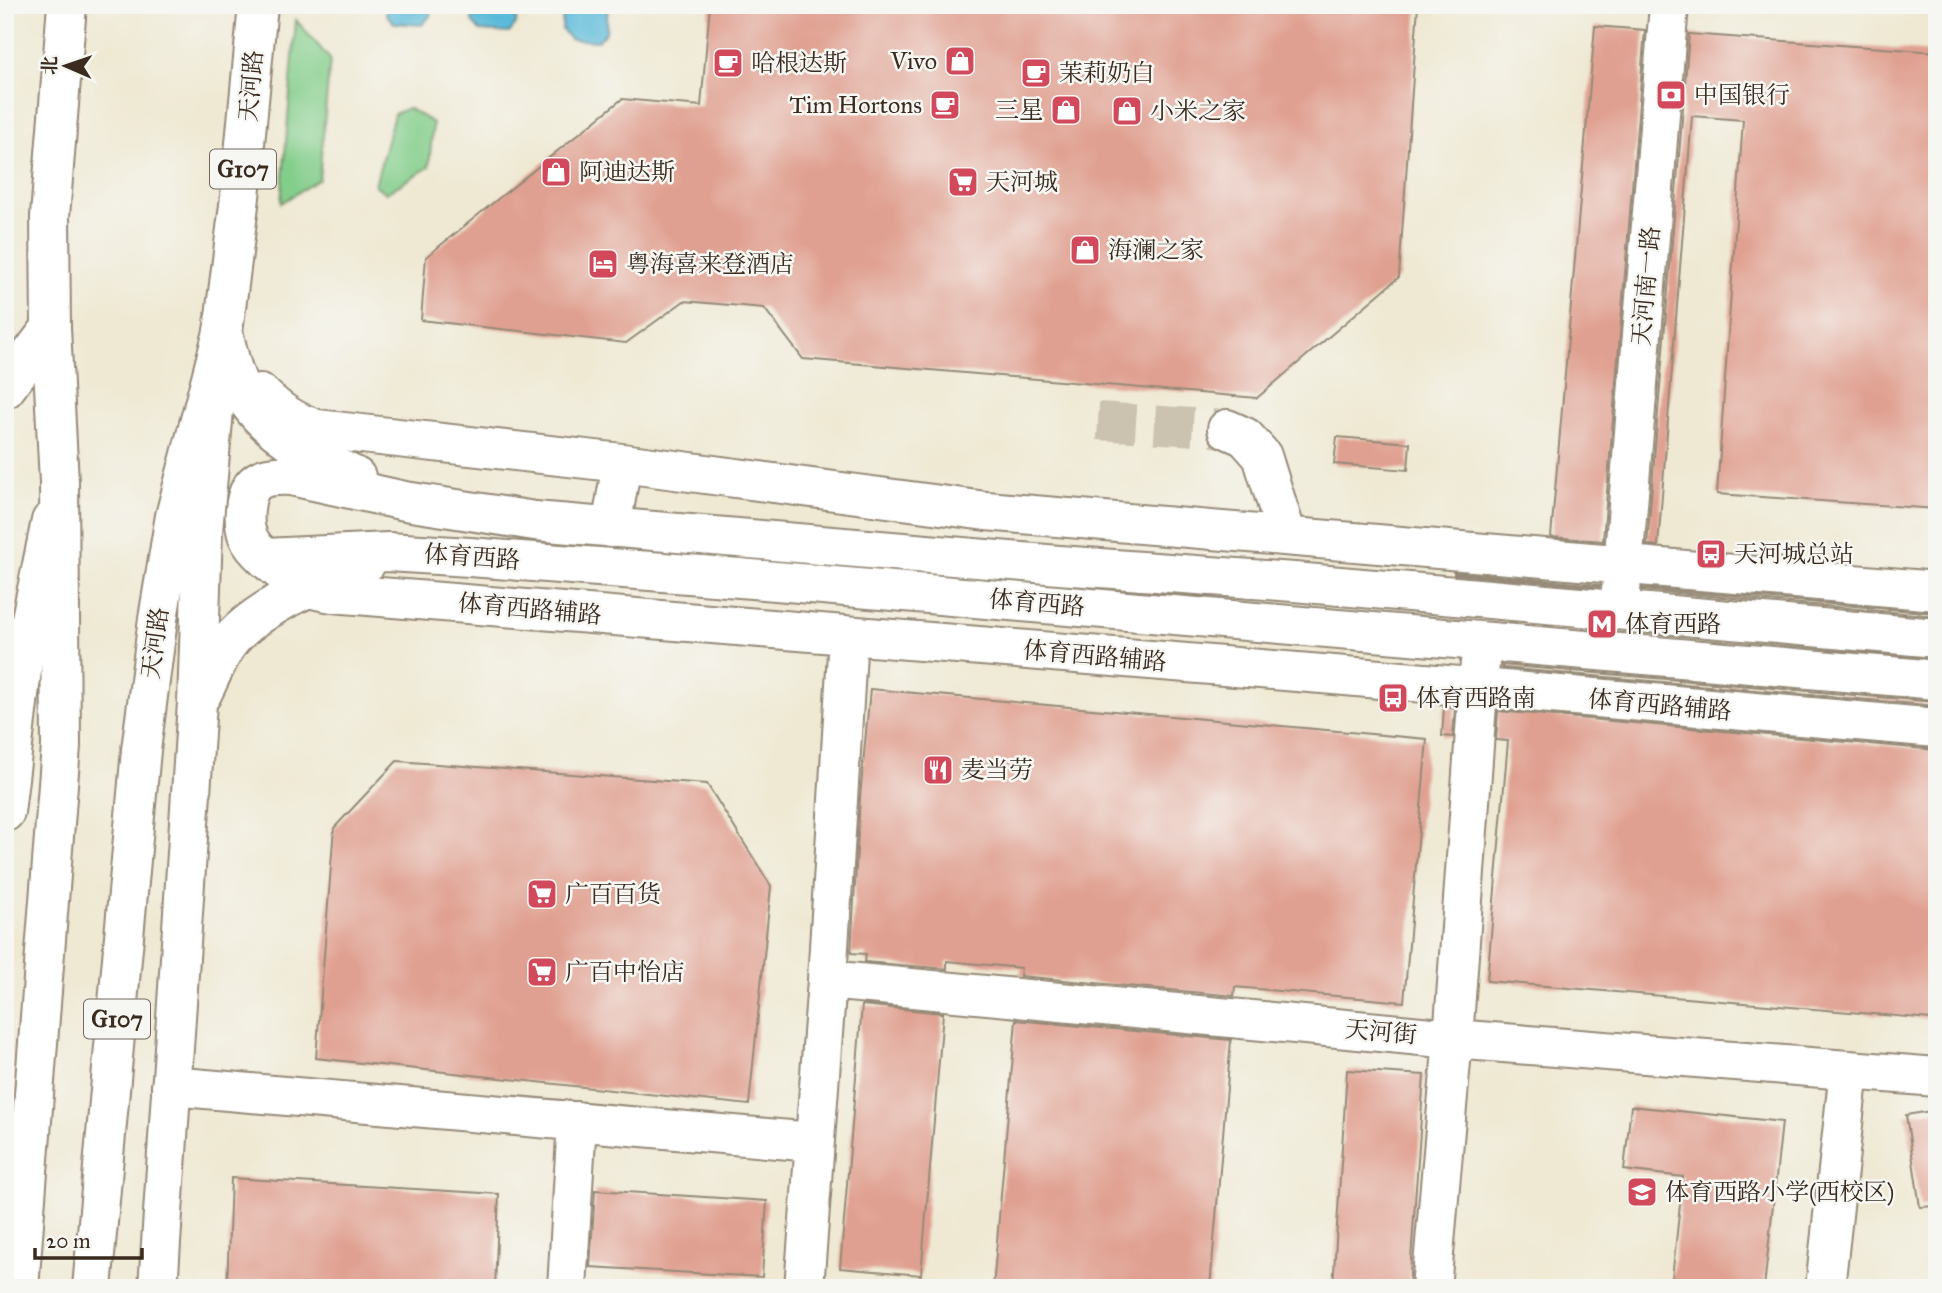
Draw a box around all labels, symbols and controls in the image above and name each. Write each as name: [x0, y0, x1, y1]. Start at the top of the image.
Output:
north arrow: [32, 32, 102, 102]
shop icon: Vivo: [943, 44, 977, 78]
cafe icon: 哈根达斯: [711, 46, 745, 80]
place label: Vivo: [889, 46, 937, 76]
place label: 哈根达斯: [751, 48, 847, 78]
street label: 天河路: [233, 49, 269, 123]
text: 北: [38, 56, 61, 75]
cafe icon: 茉莉奶白: [1019, 56, 1053, 90]
place label: 茉莉奶白: [1059, 58, 1155, 88]
bank icon: 中国银行: [1654, 78, 1688, 112]
place label: 中国银行: [1694, 80, 1790, 110]
cafe icon: Tim Hortons: [928, 88, 962, 122]
place label: Tim Hortons: [789, 90, 922, 120]
shop icon: 三星: [1049, 93, 1083, 127]
shop icon: 小米之家: [1110, 94, 1144, 128]
place label: 三星: [995, 95, 1043, 125]
place label: 小米之家: [1150, 96, 1246, 126]
road number: G107: [210, 150, 276, 188]
shop icon: 阿迪达斯: [539, 155, 573, 189]
place label: 阿迪达斯: [579, 157, 675, 187]
supermarket icon: 天河城: [946, 165, 980, 199]
place label: 天河城: [986, 167, 1058, 197]
street label: 天河南一路: [1626, 225, 1666, 347]
shop icon: 海澜之家: [1068, 233, 1102, 267]
place label: 海澜之家: [1108, 235, 1204, 265]
hotel icon: 粤海喜来登酒店: [586, 247, 620, 281]
place label: 粤海喜来登酒店: [626, 249, 794, 279]
bus stop icon: 天河城总站: [1694, 537, 1728, 571]
street label: 体育西路: [423, 539, 521, 575]
place label: 天河城总站: [1734, 539, 1854, 569]
street label: 体育西路: [988, 584, 1086, 622]
street label: 体育西路辅路: [457, 588, 603, 630]
street label: 天河路: [135, 605, 175, 681]
metro station icon: 体育西路: [1585, 607, 1619, 641]
place label: 体育西路: [1625, 609, 1721, 639]
street label: 体育西路辅路: [1022, 635, 1168, 677]
bus stop icon: 体育西路南: [1376, 681, 1410, 715]
place label: 体育西路南: [1416, 683, 1536, 713]
street label: 体育西路辅路: [1587, 684, 1733, 726]
restaurant icon: 麦当劳: [921, 753, 955, 787]
place label: 麦当劳: [961, 755, 1033, 785]
supermarket icon: 广百百货: [525, 877, 559, 911]
place label: 广百百货: [565, 879, 661, 909]
supermarket icon: 广百中怡店: [525, 955, 559, 989]
place label: 广百中怡店: [565, 957, 685, 987]
road number: G107: [84, 1000, 150, 1038]
street label: 天河街: [1344, 1014, 1418, 1050]
school or university icon: 体育西路小学(西校区): [1625, 1175, 1659, 1209]
place label: 体育西路小学(西校区): [1665, 1177, 1894, 1207]
scale bar: [35, 1216, 142, 1260]
text: 20 m: [46, 1228, 91, 1254]

